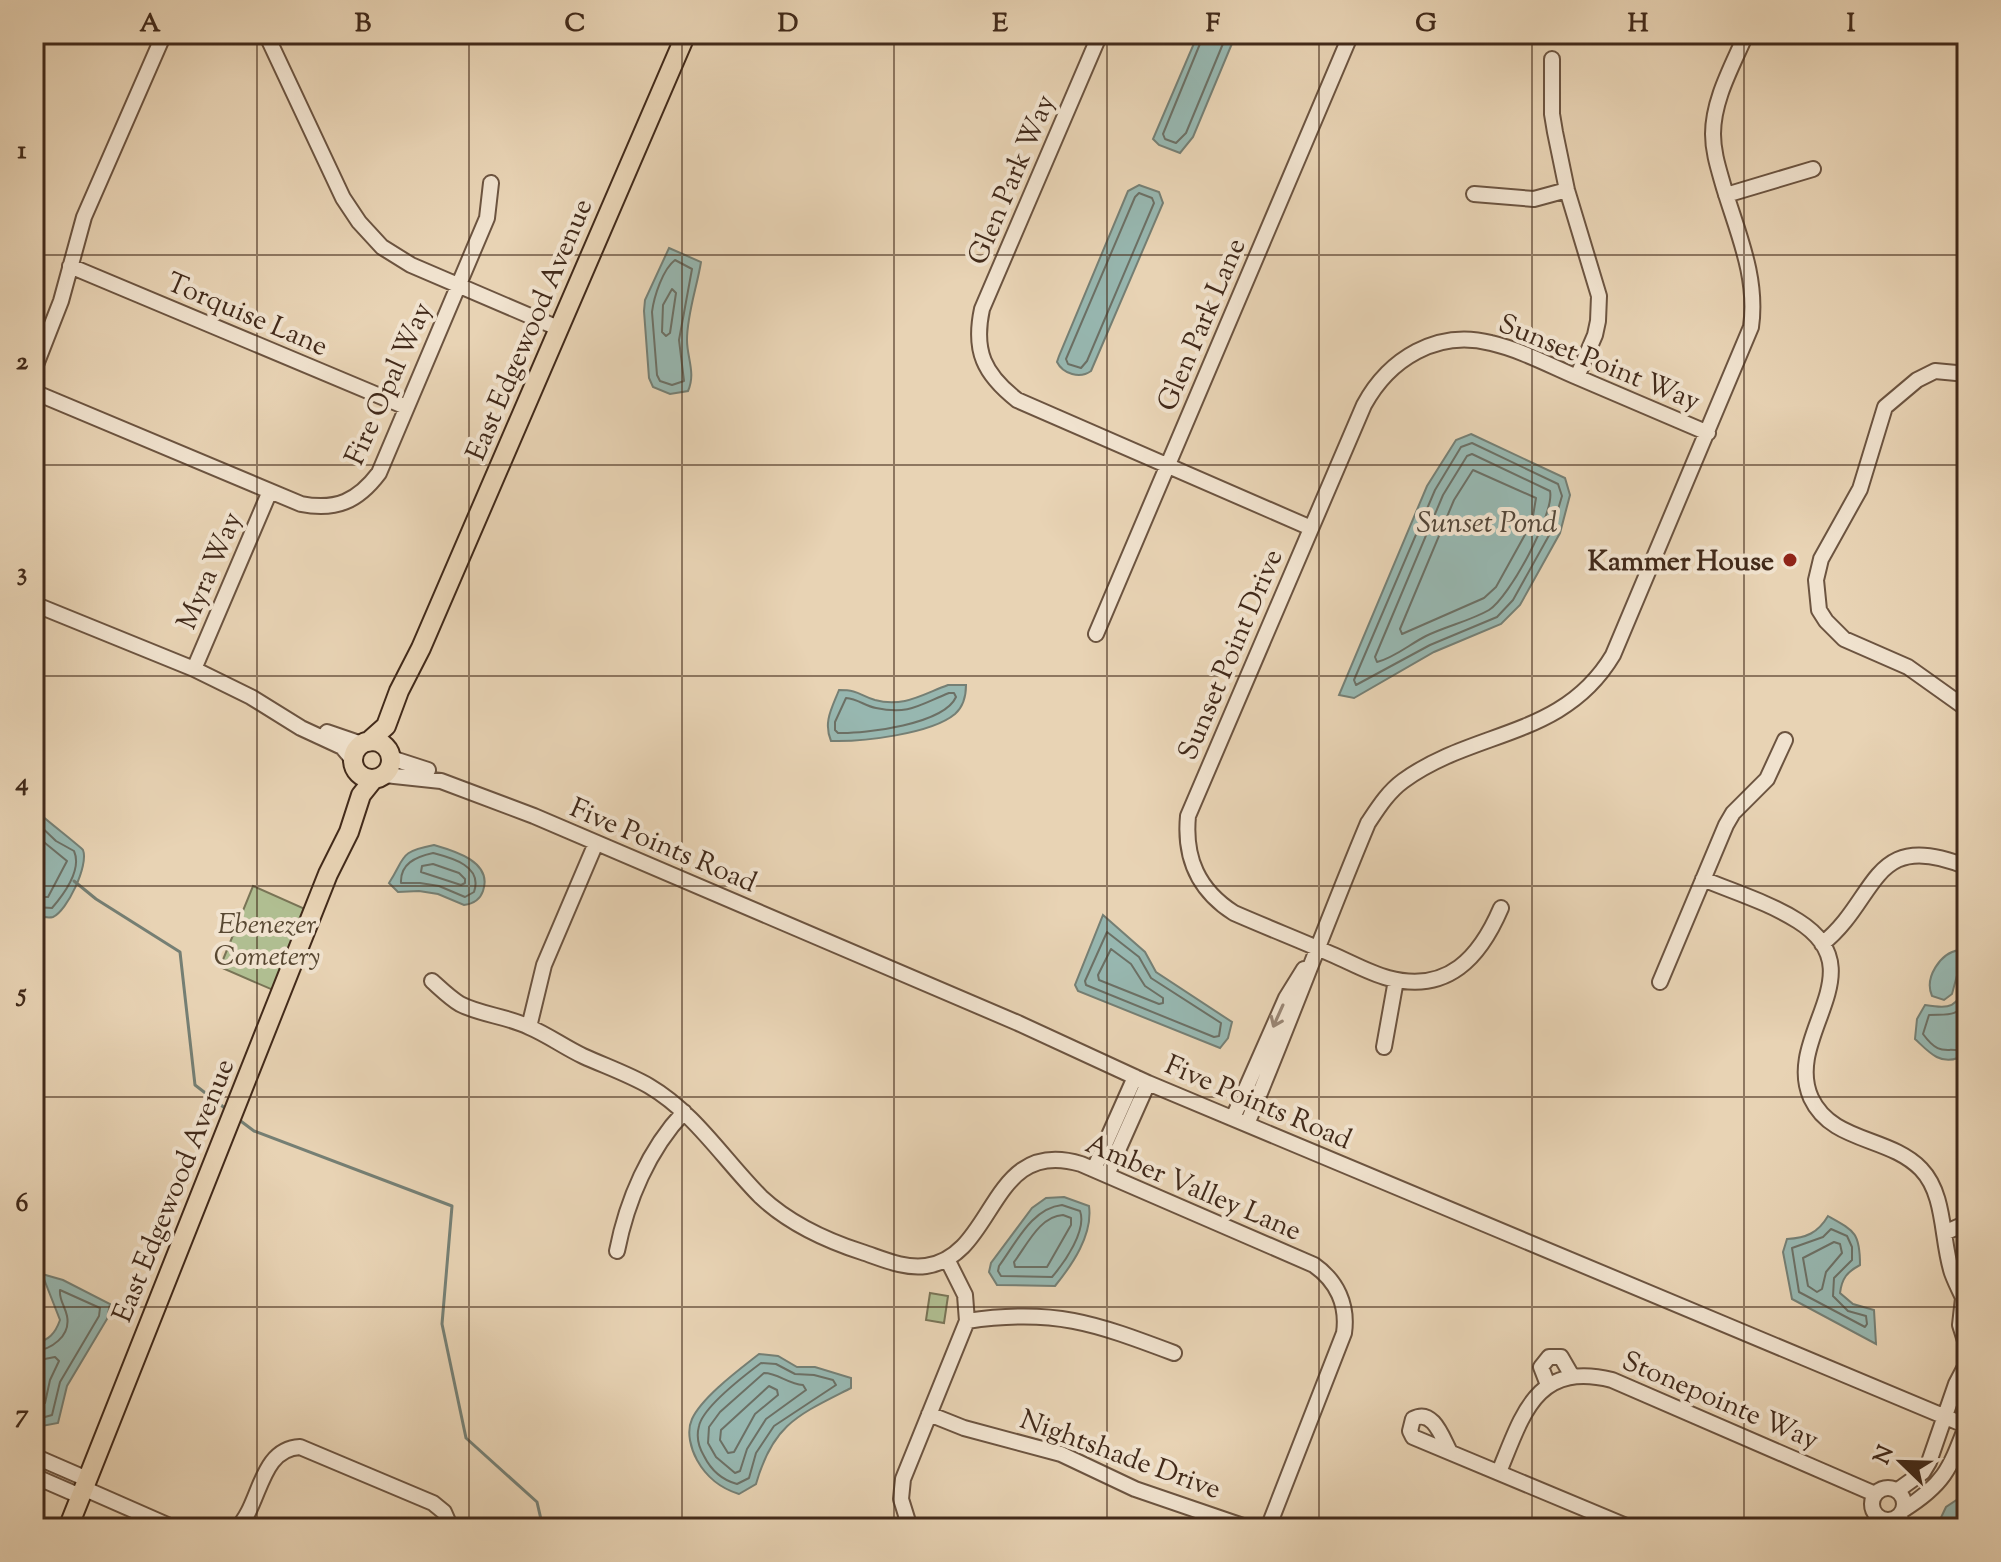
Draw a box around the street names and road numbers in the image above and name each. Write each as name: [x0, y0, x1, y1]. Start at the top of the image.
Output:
street label: Glen Park Way: [959, 89, 1067, 271]
street label: East Edgewood Avenue: [457, 193, 604, 467]
street label: Glen Park Lane: [1148, 232, 1257, 418]
street label: Torquise Lane: [160, 264, 334, 368]
street label: Fire Opal Way: [336, 296, 444, 472]
street label: Sunset Point Way: [1492, 305, 1706, 423]
street label: Myra Way: [168, 506, 254, 636]
street label: Sunset Point Drive: [1169, 543, 1294, 767]
street label: Five Points Road: [563, 789, 763, 904]
street label: Five Points Road: [1158, 1046, 1358, 1161]
street label: East Edgewood Avenue: [104, 1053, 246, 1329]
street label: Amber Valley Lane: [1079, 1125, 1307, 1252]
street label: Stonepointe Way: [1615, 1342, 1824, 1461]
street label: Nightshade Drive: [1014, 1401, 1226, 1511]

